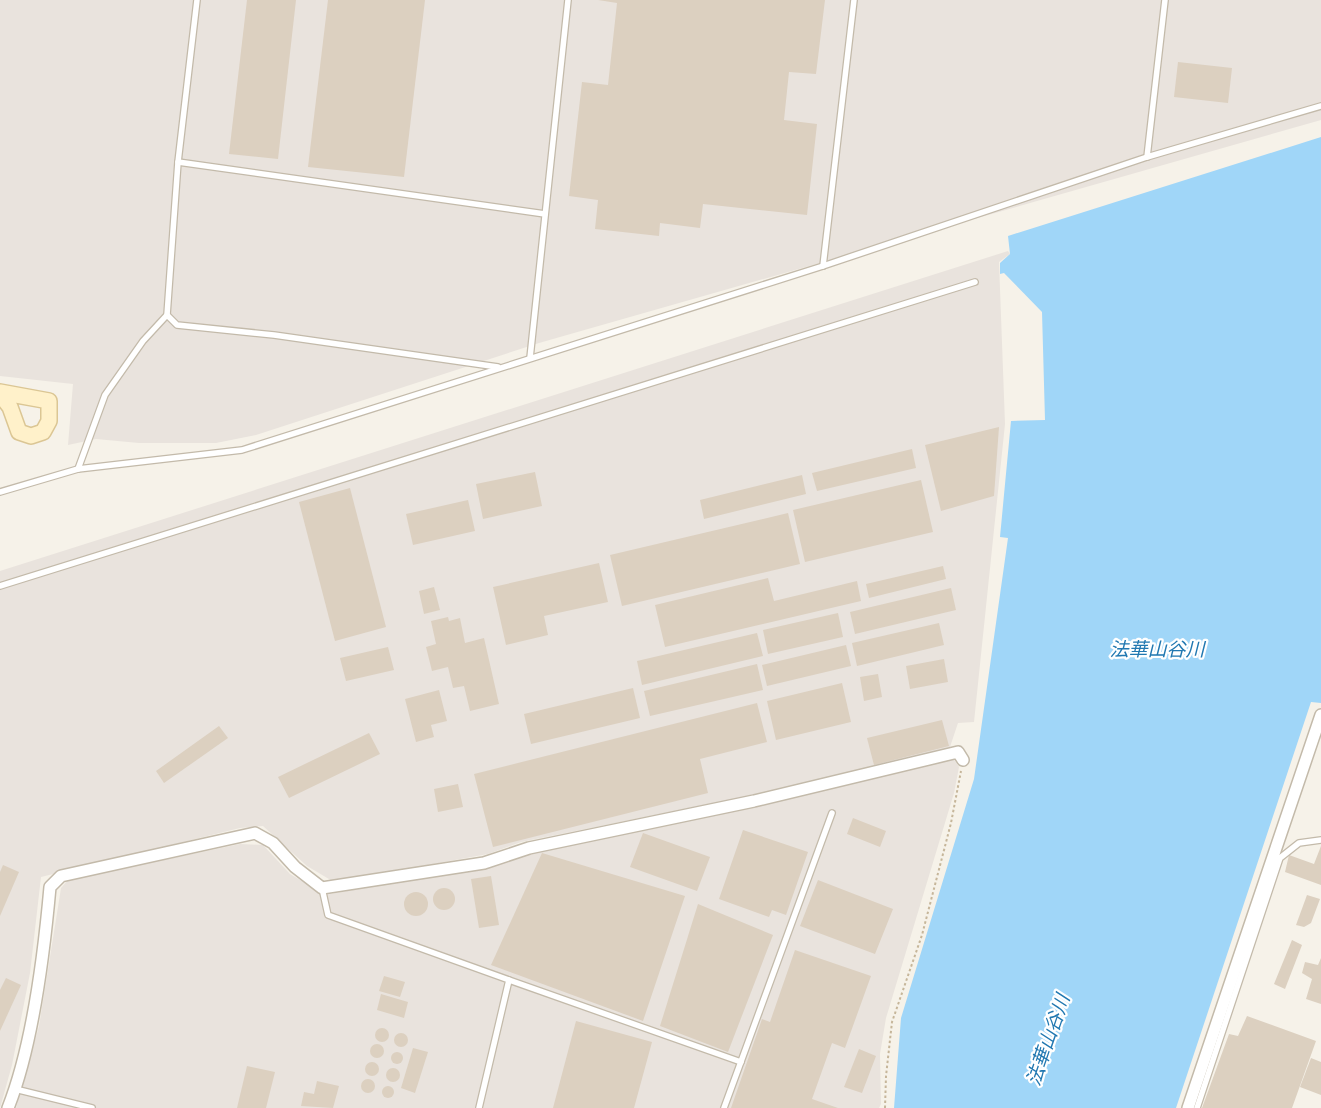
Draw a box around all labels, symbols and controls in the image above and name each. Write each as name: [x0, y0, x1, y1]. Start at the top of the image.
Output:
water label: 法華山谷川: [1109, 638, 1206, 661]
water label: 法華山谷川: [1022, 989, 1075, 1089]

